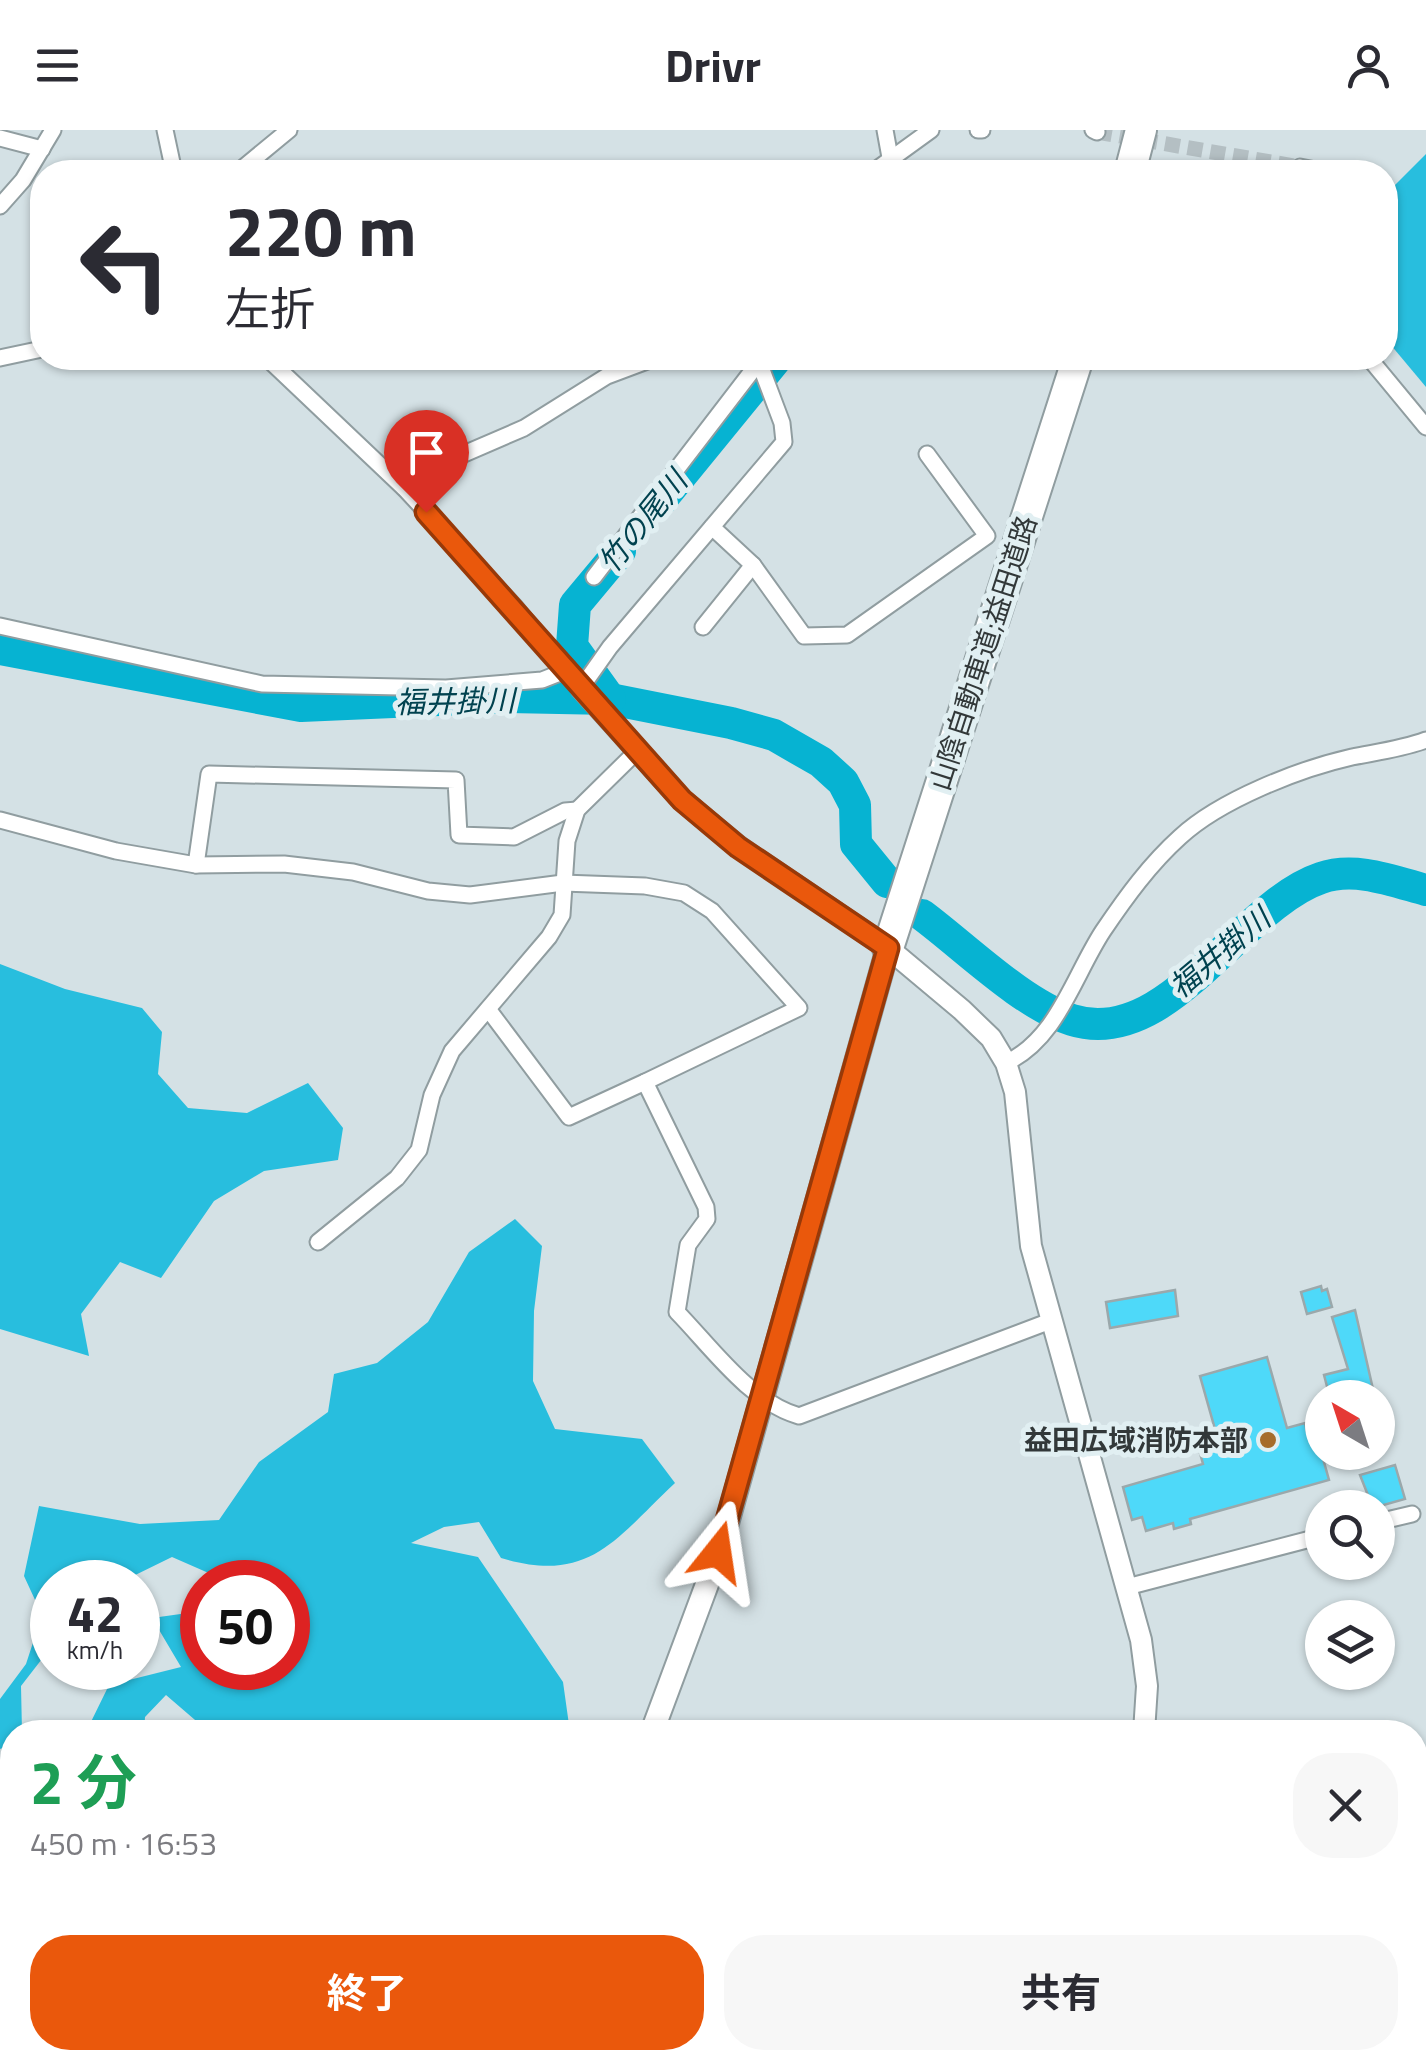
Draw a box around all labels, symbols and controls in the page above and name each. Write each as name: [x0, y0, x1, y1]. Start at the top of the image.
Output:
text: Drivr: [665, 31, 761, 99]
icon: menu: [30, 38, 85, 93]
icon: person: [1341, 38, 1396, 93]
text: 220 m: [225, 177, 417, 283]
icon: left: [60, 200, 190, 330]
text: 左折: [225, 274, 315, 342]
pin: [384, 410, 469, 513]
icon: arrive: [399, 425, 454, 480]
water label: 竹の尾川: [587, 458, 700, 582]
street label: 山陰自動車道;益田道路: [918, 510, 1047, 796]
water label: 福井掛川: [395, 677, 518, 725]
water label: 福井掛川: [1159, 894, 1282, 1008]
north arrow: [1305, 1380, 1395, 1470]
map controls: [1305, 1380, 1395, 1690]
place label: 益田広域消防本部: [1024, 1418, 1248, 1461]
marker: 益田広域消防本部: [1257, 1429, 1279, 1451]
button: search: [1305, 1490, 1395, 1580]
position arrow: [666, 1500, 770, 1604]
speed limit sign: 50: [180, 1560, 310, 1690]
text: 42: [67, 1575, 123, 1651]
button: layers: [1305, 1600, 1395, 1690]
text: km/h: [67, 1631, 123, 1669]
text: 2 分: [30, 1736, 137, 1827]
button: close: [1293, 1753, 1398, 1858]
text: 450 m · 16:53: [30, 1819, 217, 1867]
button: 終了: [30, 1935, 704, 2050]
button: 共有: [724, 1935, 1398, 2050]

